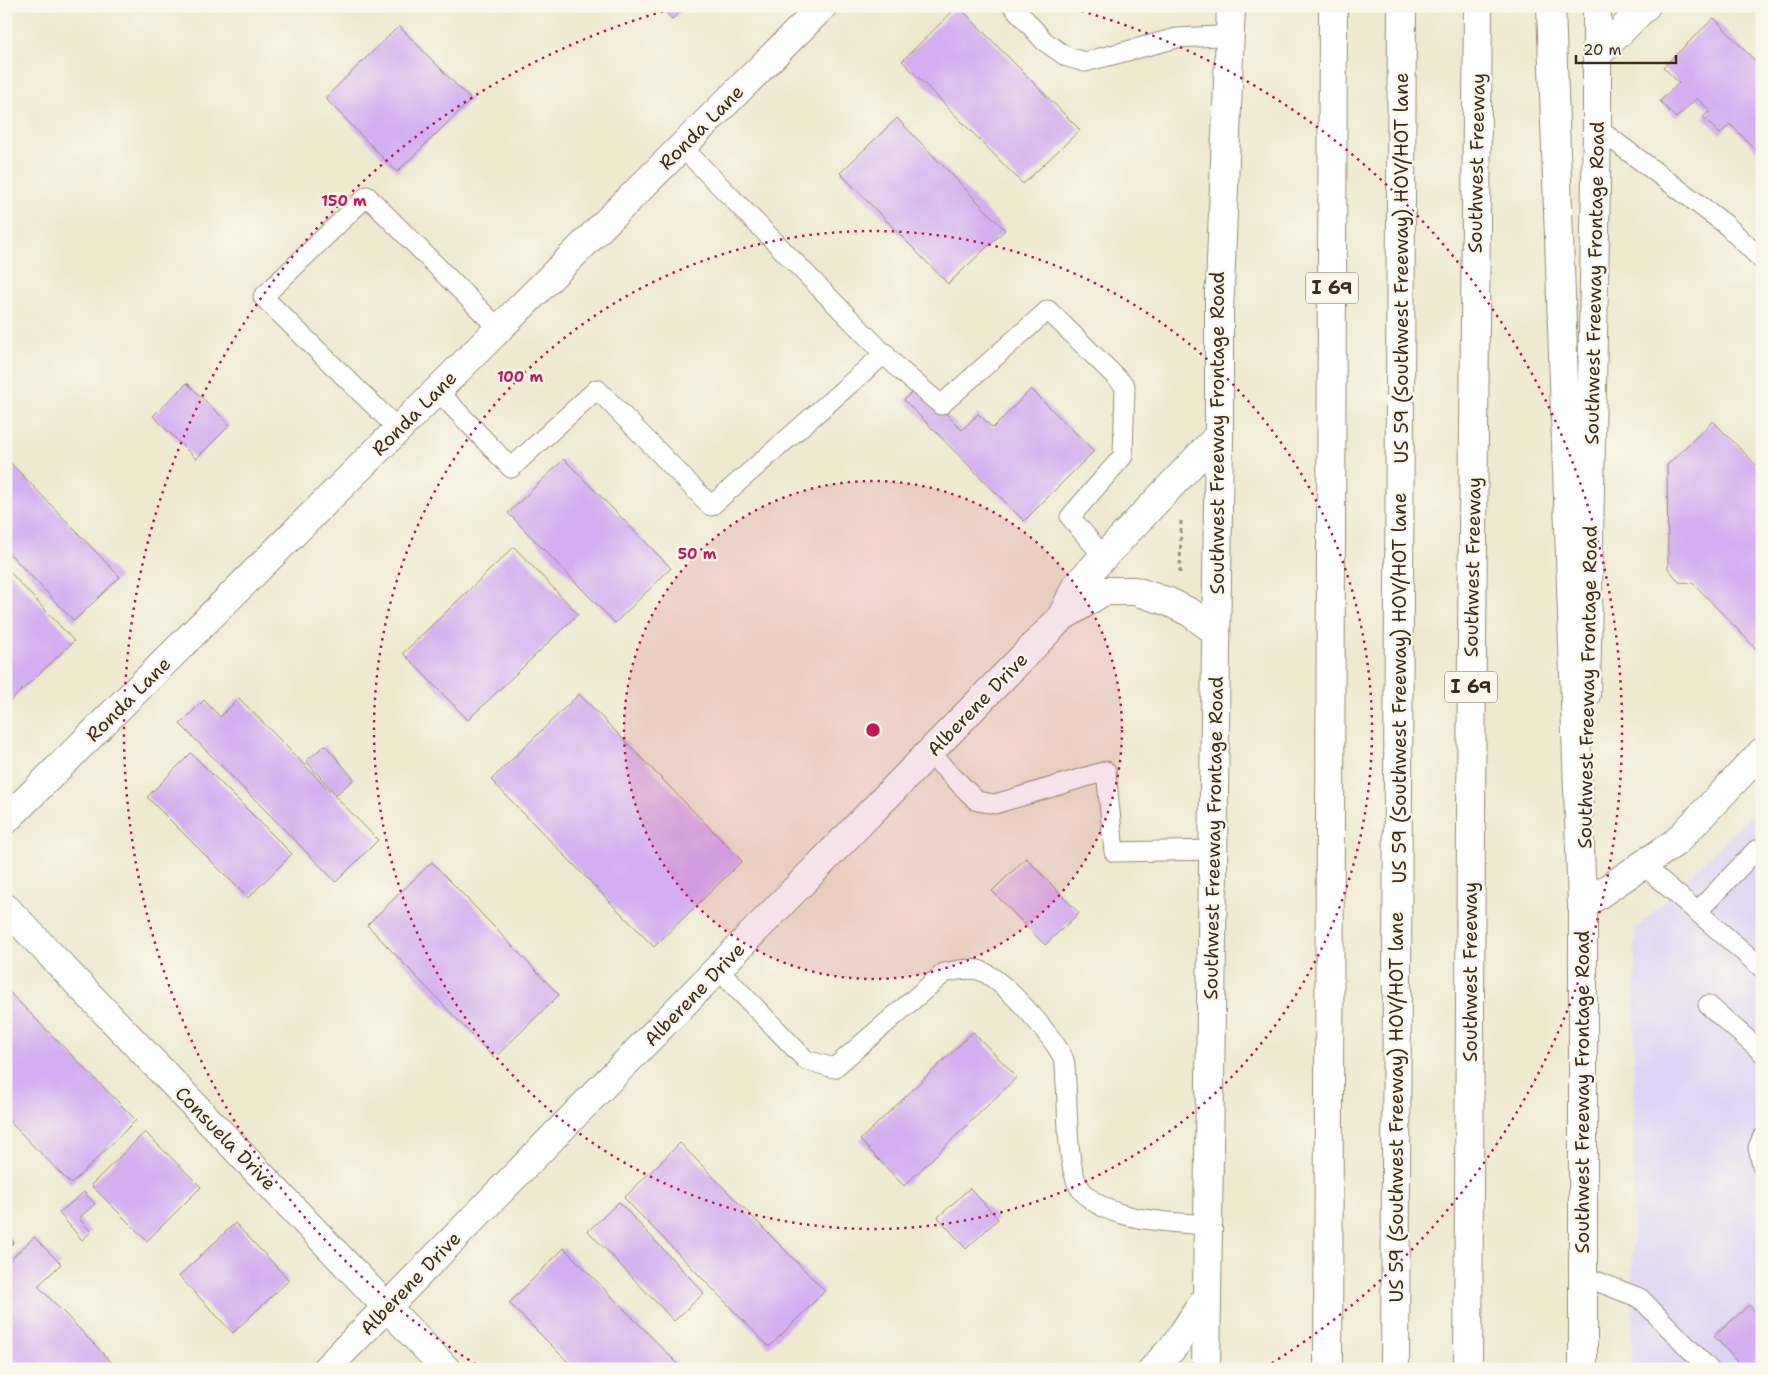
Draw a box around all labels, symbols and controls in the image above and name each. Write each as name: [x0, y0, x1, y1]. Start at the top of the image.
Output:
scale bar: [1576, 32, 1676, 64]
text: 20 m: [1583, 40, 1622, 60]
street label: US 59 (Southwest Freeway) HOV/HOT lane: [1389, 73, 1414, 463]
street label: Southwest Freeway: [1462, 73, 1491, 253]
street label: Ronda Lane: [654, 80, 749, 175]
street label: Southwest Freeway Frontage Road: [1579, 121, 1610, 445]
text: 150 m: [321, 191, 367, 211]
street label: Southwest Freeway Frontage Road: [1205, 271, 1230, 595]
road number: I 69: [1306, 272, 1358, 304]
street label: Ronda Lane: [367, 366, 462, 461]
text: 100 m: [497, 367, 543, 387]
street label: Southwest Freeway: [1458, 477, 1487, 657]
street label: US 59 (Southwest Freeway) HOV/HOT lane: [1387, 493, 1412, 883]
street label: Southwest Freeway Frontage Road: [1572, 525, 1603, 849]
text: 50 m: [678, 544, 717, 564]
street label: Alberene Drive: [921, 647, 1033, 762]
street label: Ronda Lane: [81, 652, 176, 747]
road number: I 69: [1445, 672, 1497, 702]
street label: Southwest Freeway Frontage Road: [1198, 676, 1229, 1000]
centre of rings: [864, 721, 882, 739]
street label: Southwest Freeway: [1458, 882, 1483, 1062]
street label: US 59 (Southwest Freeway) HOV/HOT lane: [1384, 912, 1409, 1302]
street label: Southwest Freeway Frontage Road: [1570, 930, 1595, 1254]
street label: Alberene Drive: [638, 937, 750, 1052]
street label: Consuela Drive: [170, 1081, 282, 1196]
street label: Alberene Drive: [354, 1226, 466, 1341]

